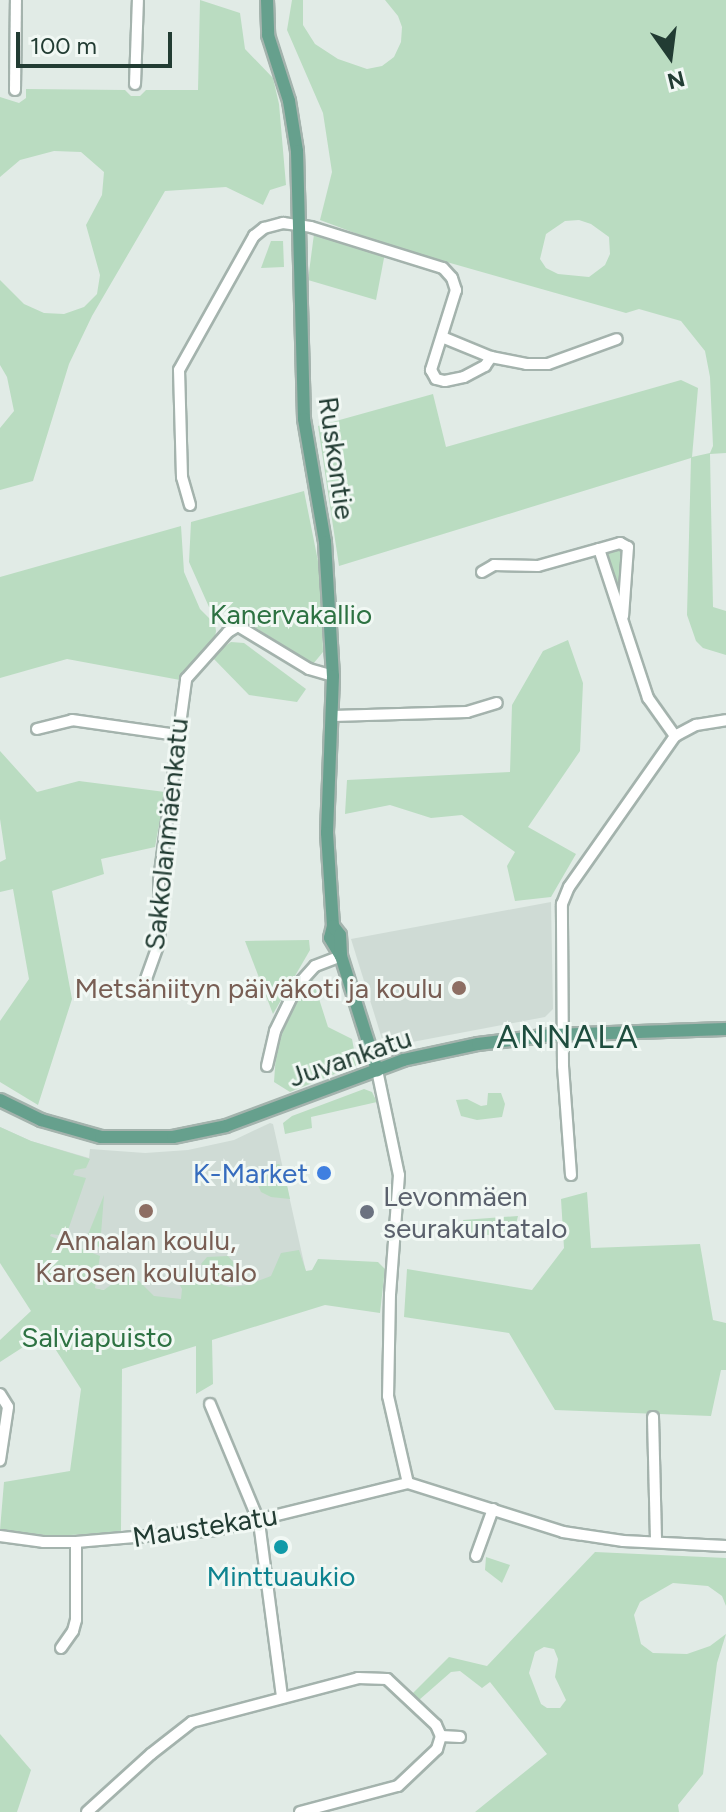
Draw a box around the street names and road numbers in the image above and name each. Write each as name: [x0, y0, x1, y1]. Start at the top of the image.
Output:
street label: Ruskontie: [312, 394, 362, 522]
street label: Sakkolanmäenkatu: [137, 716, 195, 952]
street label: Juvankatu: [284, 1020, 416, 1094]
street label: Maustekatu: [130, 1498, 280, 1554]

